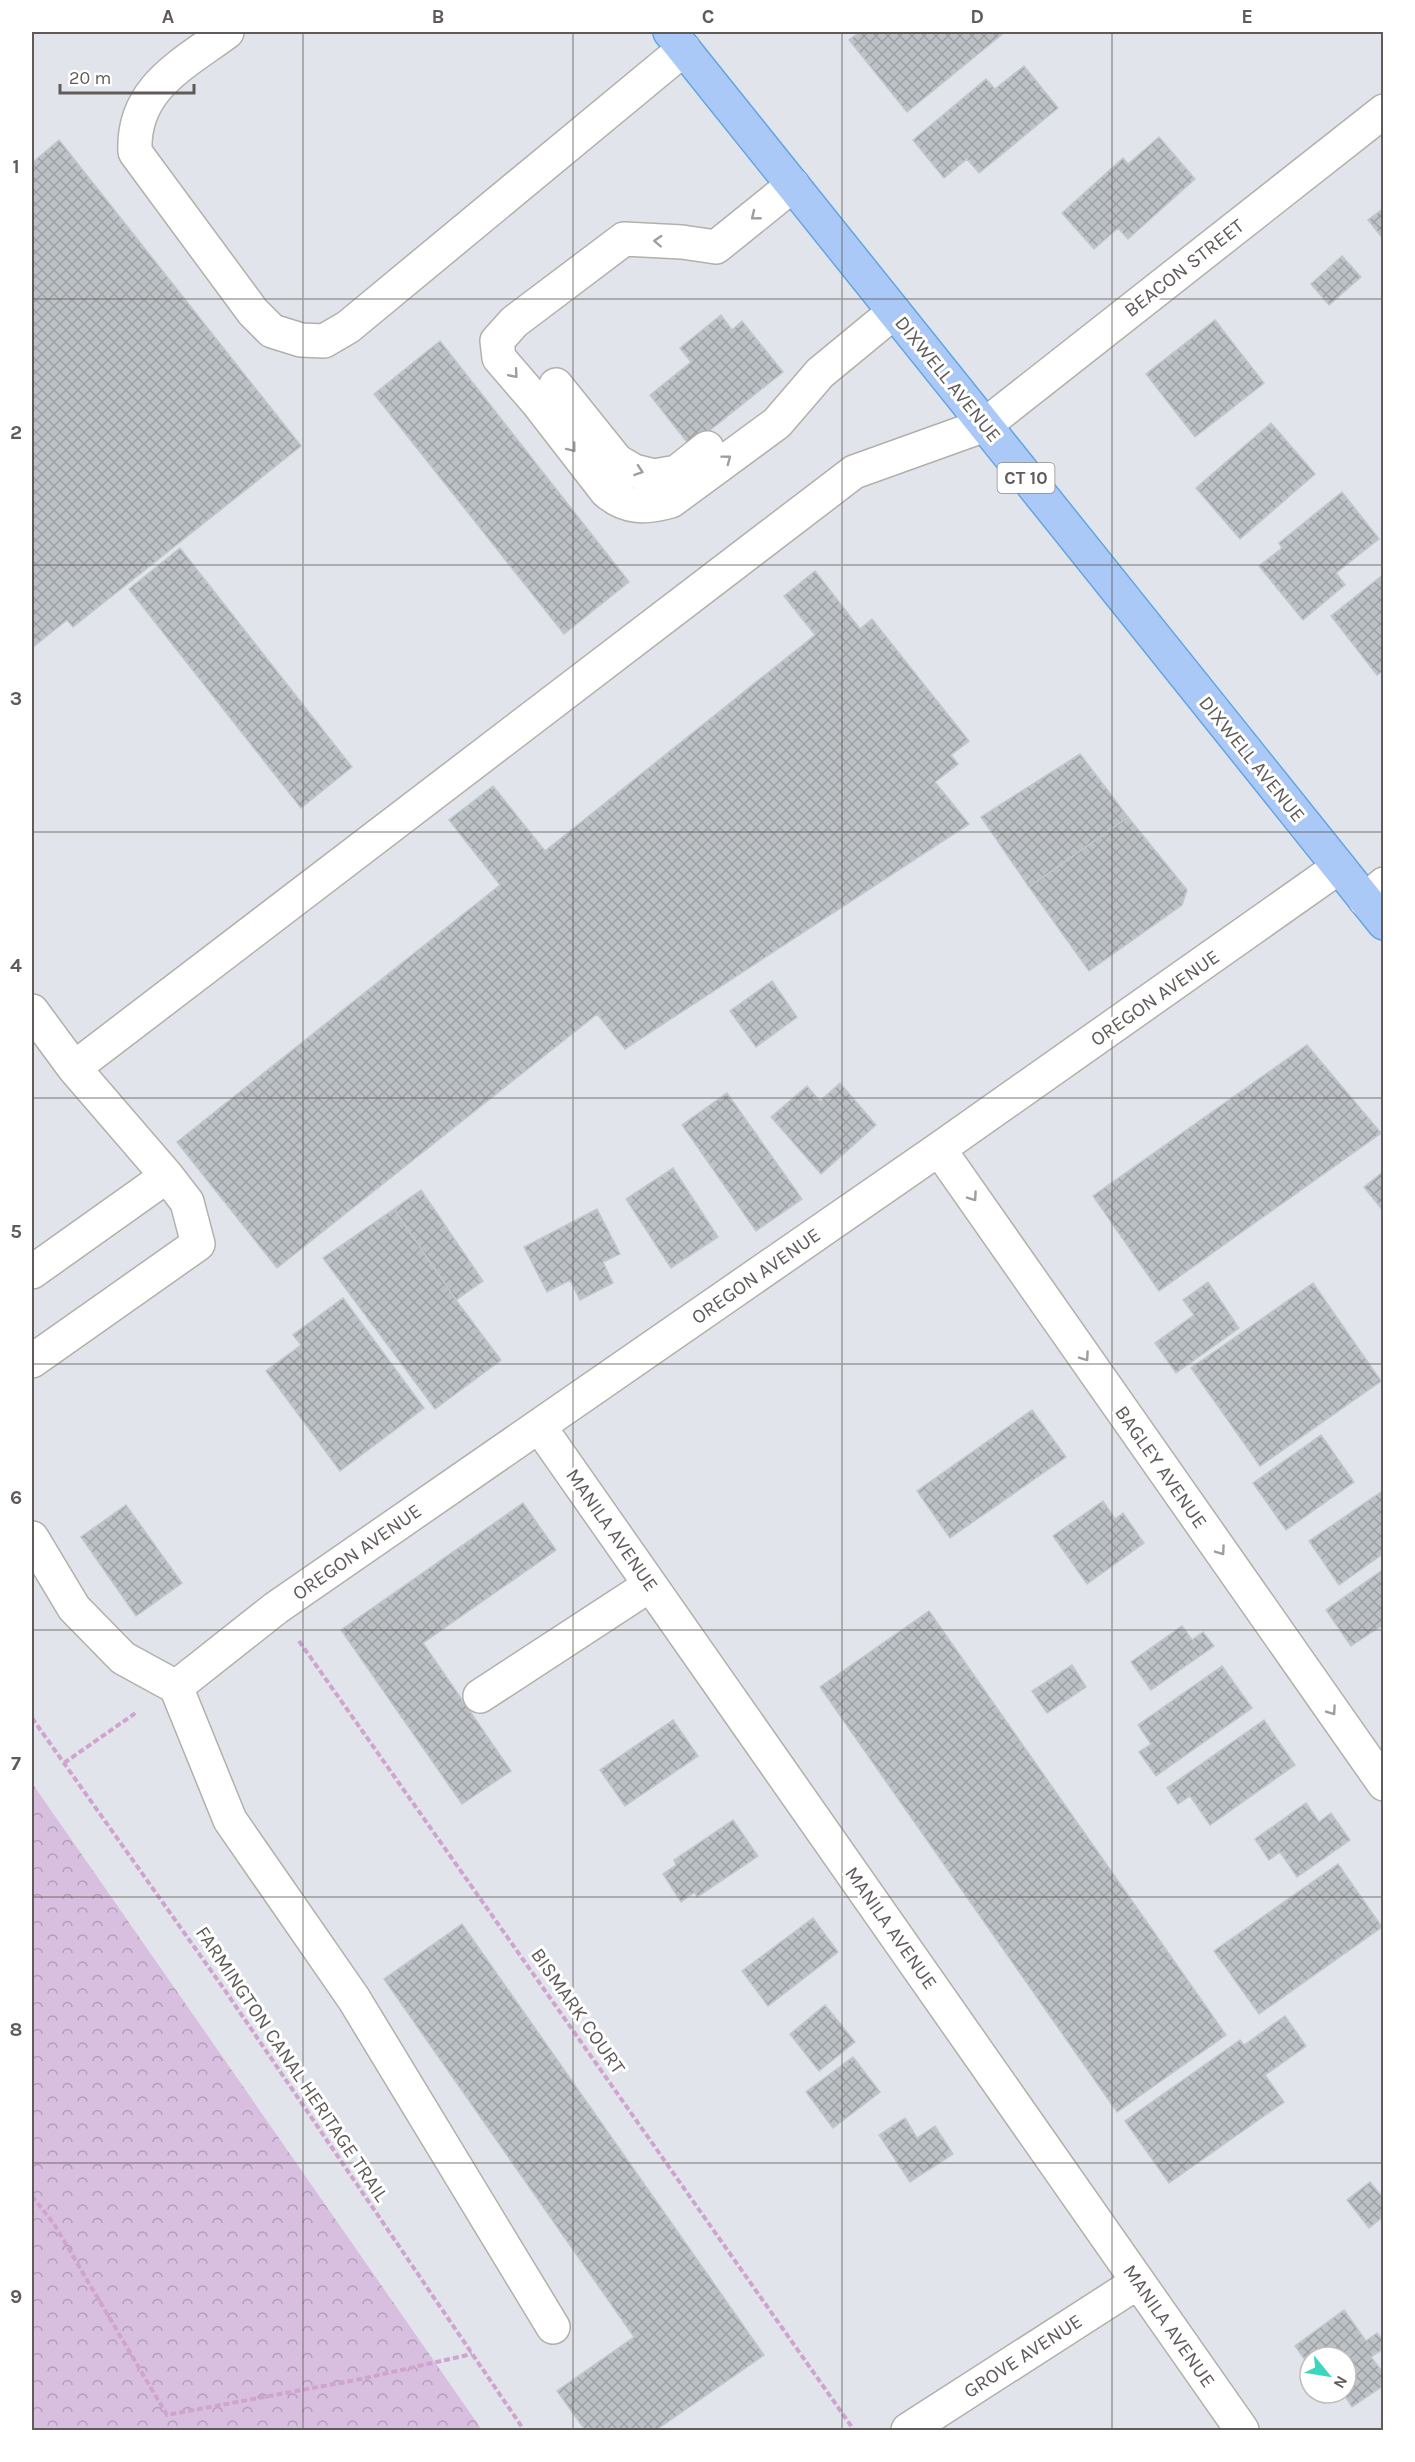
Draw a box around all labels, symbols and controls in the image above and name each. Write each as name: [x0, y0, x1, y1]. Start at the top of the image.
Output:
text: A: [162, 5, 175, 28]
text: B: [432, 5, 444, 28]
text: C: [702, 5, 714, 28]
text: D: [970, 5, 984, 28]
text: E: [1241, 5, 1253, 28]
scale bar: [60, 57, 194, 95]
text: 20 m: [69, 67, 111, 89]
text: 1: [12, 155, 20, 178]
one-way arrow: [751, 209, 762, 220]
street label: BEACON STREET: [1120, 214, 1248, 322]
one-way arrow: [654, 234, 663, 247]
street label: DIXWELL AVENUE: [890, 311, 1006, 447]
one-way arrow: [507, 367, 518, 378]
text: 2: [10, 421, 22, 444]
one-way arrow: [565, 441, 576, 452]
one-way arrow: [721, 456, 732, 467]
road number: CT 10: [998, 463, 1054, 493]
one-way arrow: [633, 464, 644, 477]
text: 3: [10, 687, 22, 710]
street label: DIXWELL AVENUE: [1194, 691, 1310, 827]
street label: OREGON AVENUE: [1086, 945, 1224, 1051]
text: 4: [10, 954, 22, 977]
one-way arrow: [966, 1191, 977, 1202]
text: 5: [10, 1220, 22, 1243]
street label: OREGON AVENUE: [687, 1223, 825, 1329]
one-way arrow: [1078, 1350, 1089, 1361]
street label: BAGLEY AVENUE: [1110, 1401, 1212, 1533]
street label: MANILA AVENUE: [561, 1464, 663, 1596]
text: 6: [10, 1486, 22, 1509]
street label: OREGON AVENUE: [288, 1499, 426, 1605]
one-way arrow: [1214, 1545, 1225, 1556]
one-way arrow: [1325, 1704, 1336, 1715]
text: 7: [11, 1752, 21, 1775]
street label: MANILA AVENUE: [840, 1862, 942, 1994]
street label: FARMINGTON CANAL HERITAGE TRAIL: [191, 1922, 393, 2207]
street label: BISMARK COURT: [526, 1944, 630, 2078]
text: 8: [10, 2018, 22, 2041]
street label: MANILA AVENUE: [1118, 2260, 1220, 2392]
text: 9: [10, 2285, 22, 2308]
street label: GROVE AVENUE: [959, 2309, 1087, 2403]
north arrow: [1298, 2345, 1358, 2405]
text: N: [1329, 2373, 1352, 2392]

